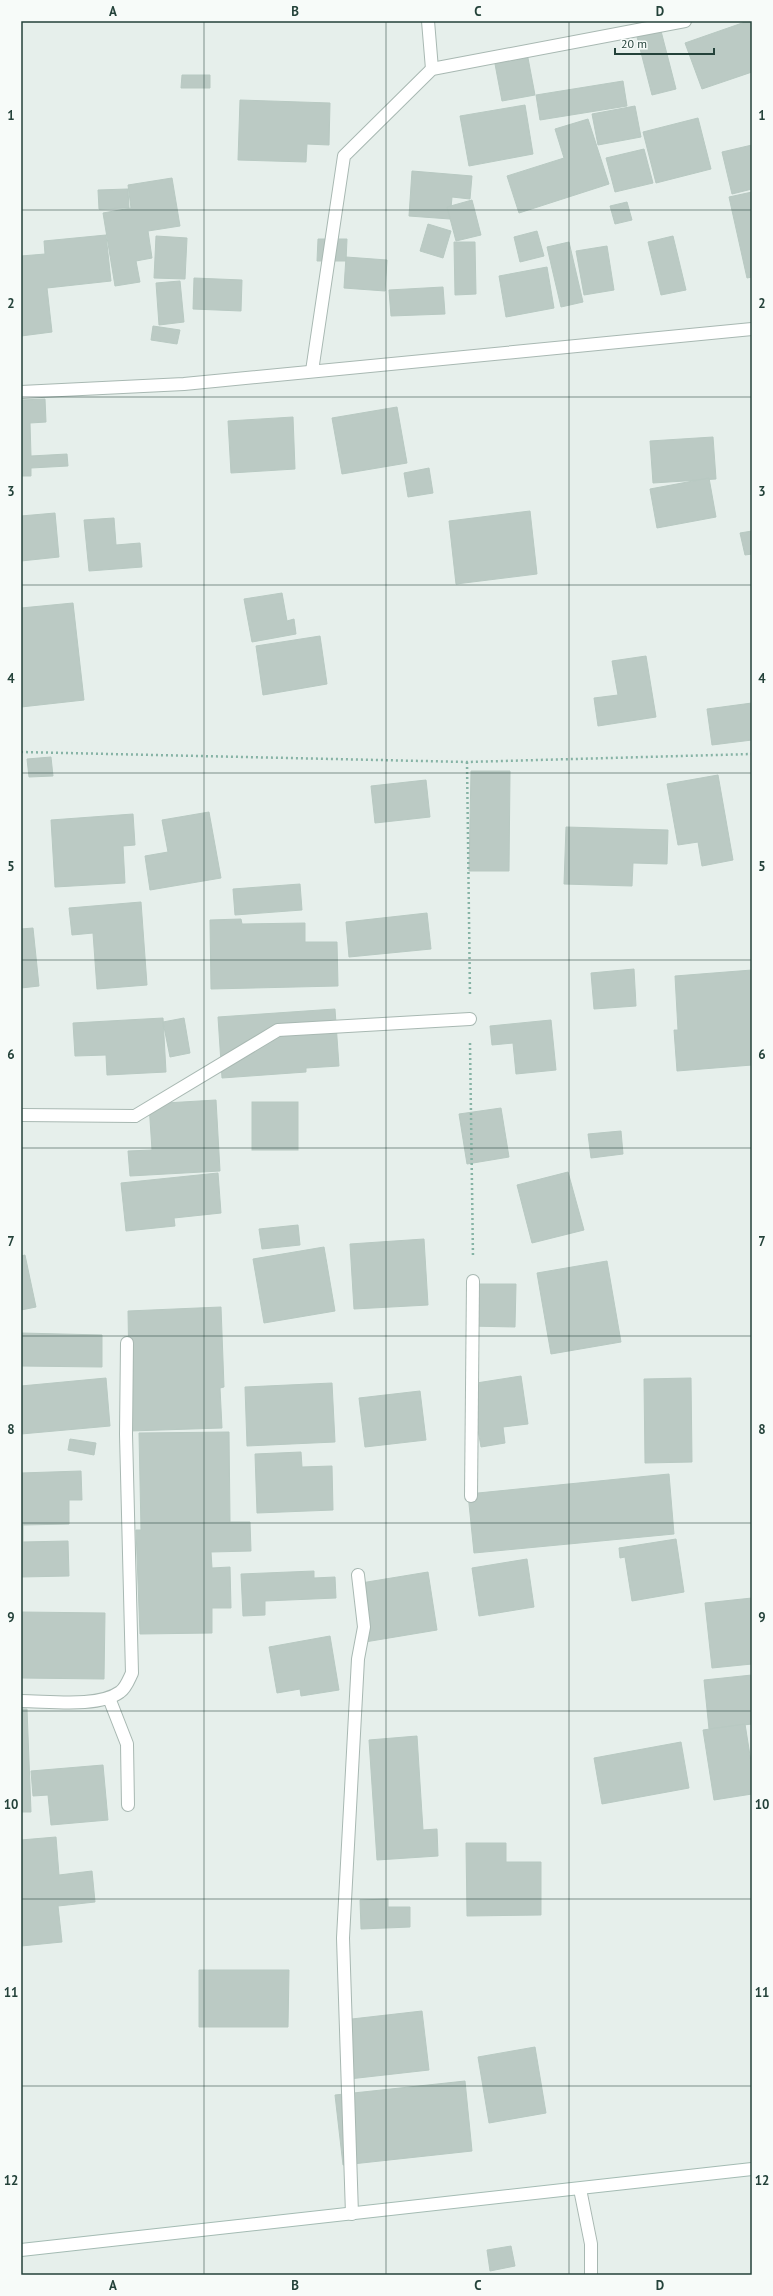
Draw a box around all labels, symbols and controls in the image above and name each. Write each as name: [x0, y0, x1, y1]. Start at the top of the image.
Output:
text: A: [109, 3, 117, 20]
text: B: [291, 3, 299, 20]
text: C: [474, 3, 482, 20]
text: D: [656, 3, 664, 20]
scale bar: [615, 30, 714, 56]
text: 20 m: [621, 36, 647, 51]
text: 1: [7, 107, 15, 124]
text: 1: [758, 107, 766, 124]
text: 2: [7, 295, 15, 312]
text: 2: [758, 295, 766, 312]
text: 3: [7, 483, 15, 500]
text: 3: [758, 483, 766, 500]
text: 4: [7, 670, 15, 687]
text: 4: [758, 670, 766, 687]
text: 5: [7, 858, 15, 875]
text: 5: [758, 858, 766, 875]
text: 6: [7, 1046, 15, 1063]
text: 6: [758, 1046, 766, 1063]
text: 7: [7, 1233, 15, 1250]
text: 7: [758, 1233, 766, 1250]
text: 8: [7, 1421, 15, 1438]
text: 8: [758, 1421, 766, 1438]
text: 9: [7, 1609, 15, 1626]
text: 9: [758, 1609, 766, 1626]
text: 10: [4, 1796, 18, 1813]
text: 10: [755, 1796, 769, 1813]
text: 11: [4, 1984, 18, 2001]
text: 11: [755, 1984, 769, 2001]
text: 12: [4, 2172, 18, 2189]
text: 12: [755, 2172, 769, 2189]
text: A: [109, 2277, 117, 2294]
text: B: [291, 2277, 299, 2294]
text: C: [474, 2277, 482, 2294]
text: D: [656, 2277, 664, 2294]

